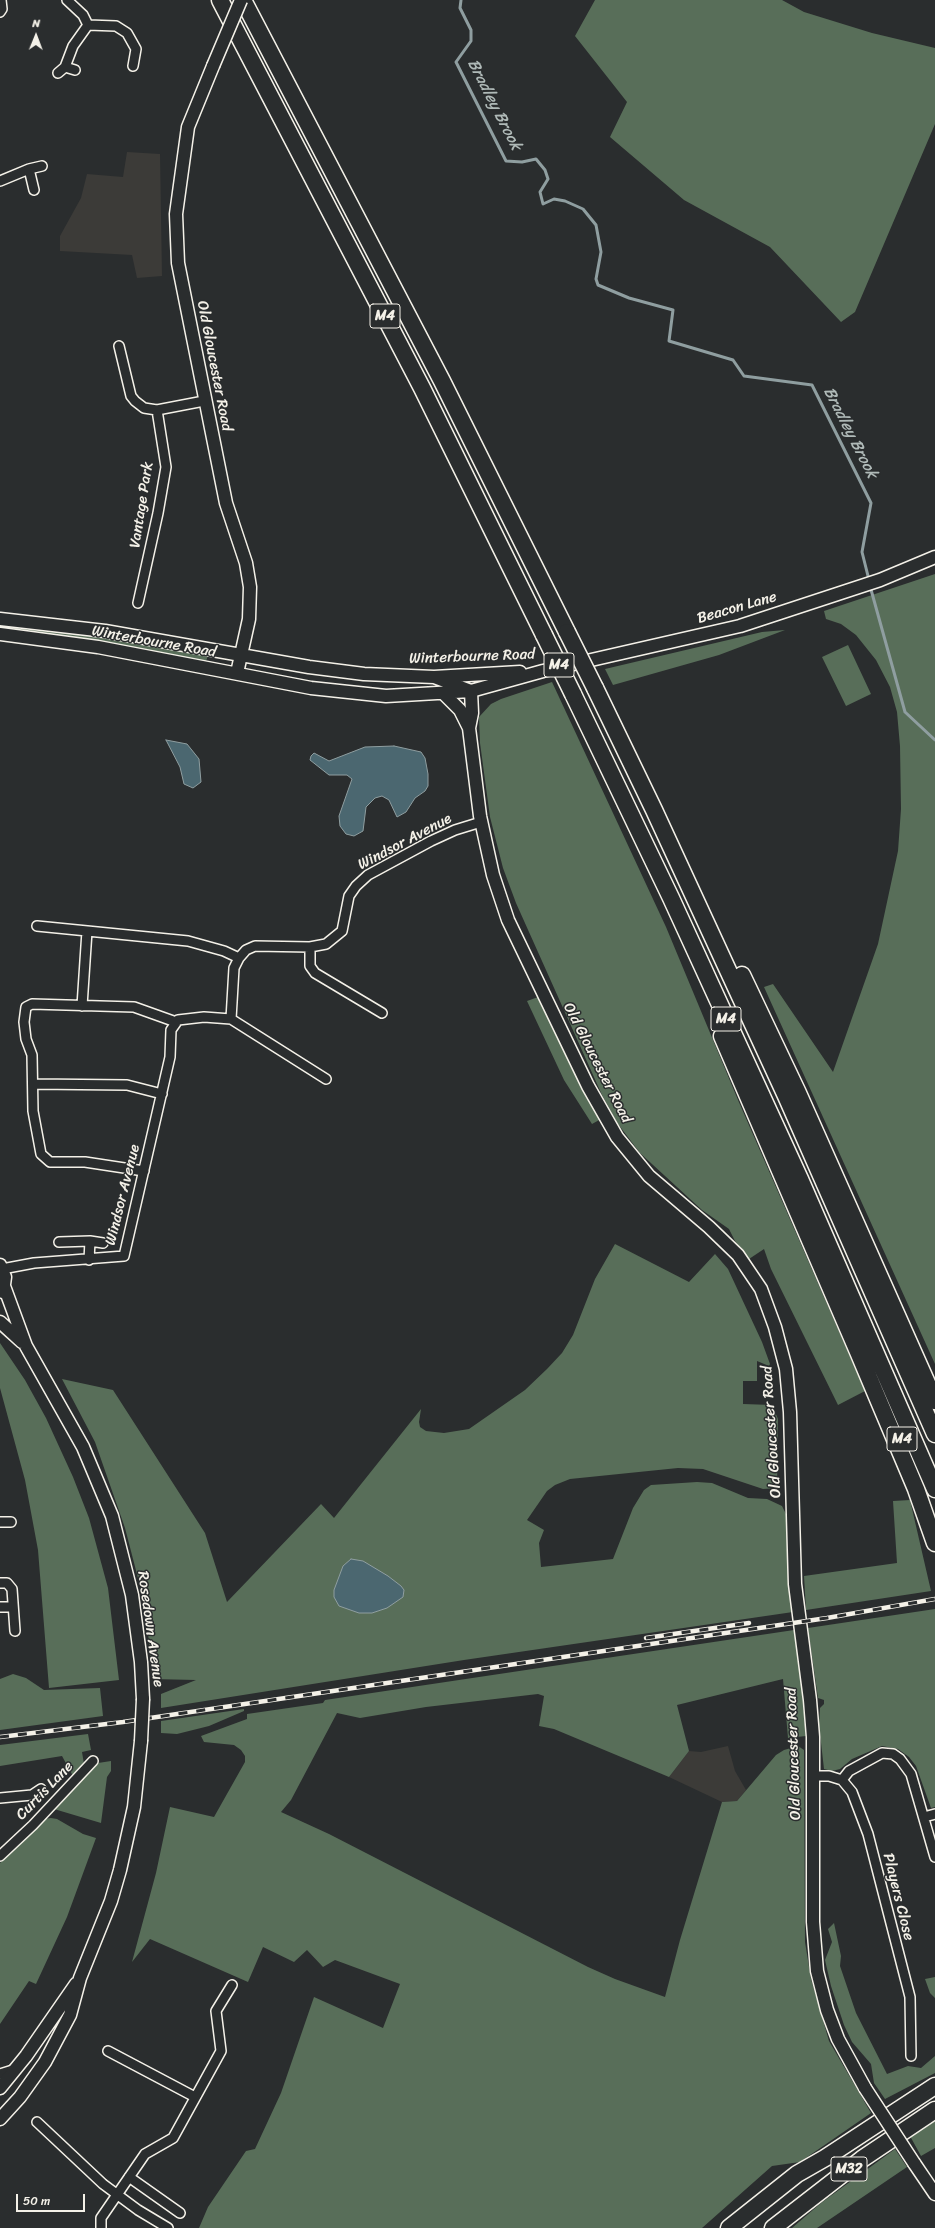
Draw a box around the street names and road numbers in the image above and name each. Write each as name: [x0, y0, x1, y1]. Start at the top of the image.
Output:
street label: Old Gloucester Road: [193, 299, 235, 433]
road number: M4: [370, 304, 400, 328]
street label: Vantage Park: [126, 461, 158, 549]
street label: Beacon Lane: [695, 588, 779, 628]
street label: Winterbourne Road: [90, 622, 218, 662]
street label: Winterbourne Road: [409, 646, 535, 668]
road number: M4: [544, 653, 574, 677]
street label: Windsor Avenue: [355, 810, 455, 874]
street label: Old Gloucester Road: [559, 1000, 635, 1126]
road number: M4: [711, 1007, 741, 1031]
street label: Windsor Avenue: [102, 1143, 144, 1247]
street label: Old Gloucester Road: [758, 1365, 786, 1499]
road number: M4: [887, 1427, 917, 1451]
street label: Rosedown Avenue: [133, 1570, 167, 1688]
street label: Old Gloucester Road: [783, 1688, 805, 1820]
street label: Curtis Lane: [13, 1758, 77, 1824]
street label: Players Close: [878, 1852, 918, 1942]
road number: M32: [831, 2157, 867, 2181]

